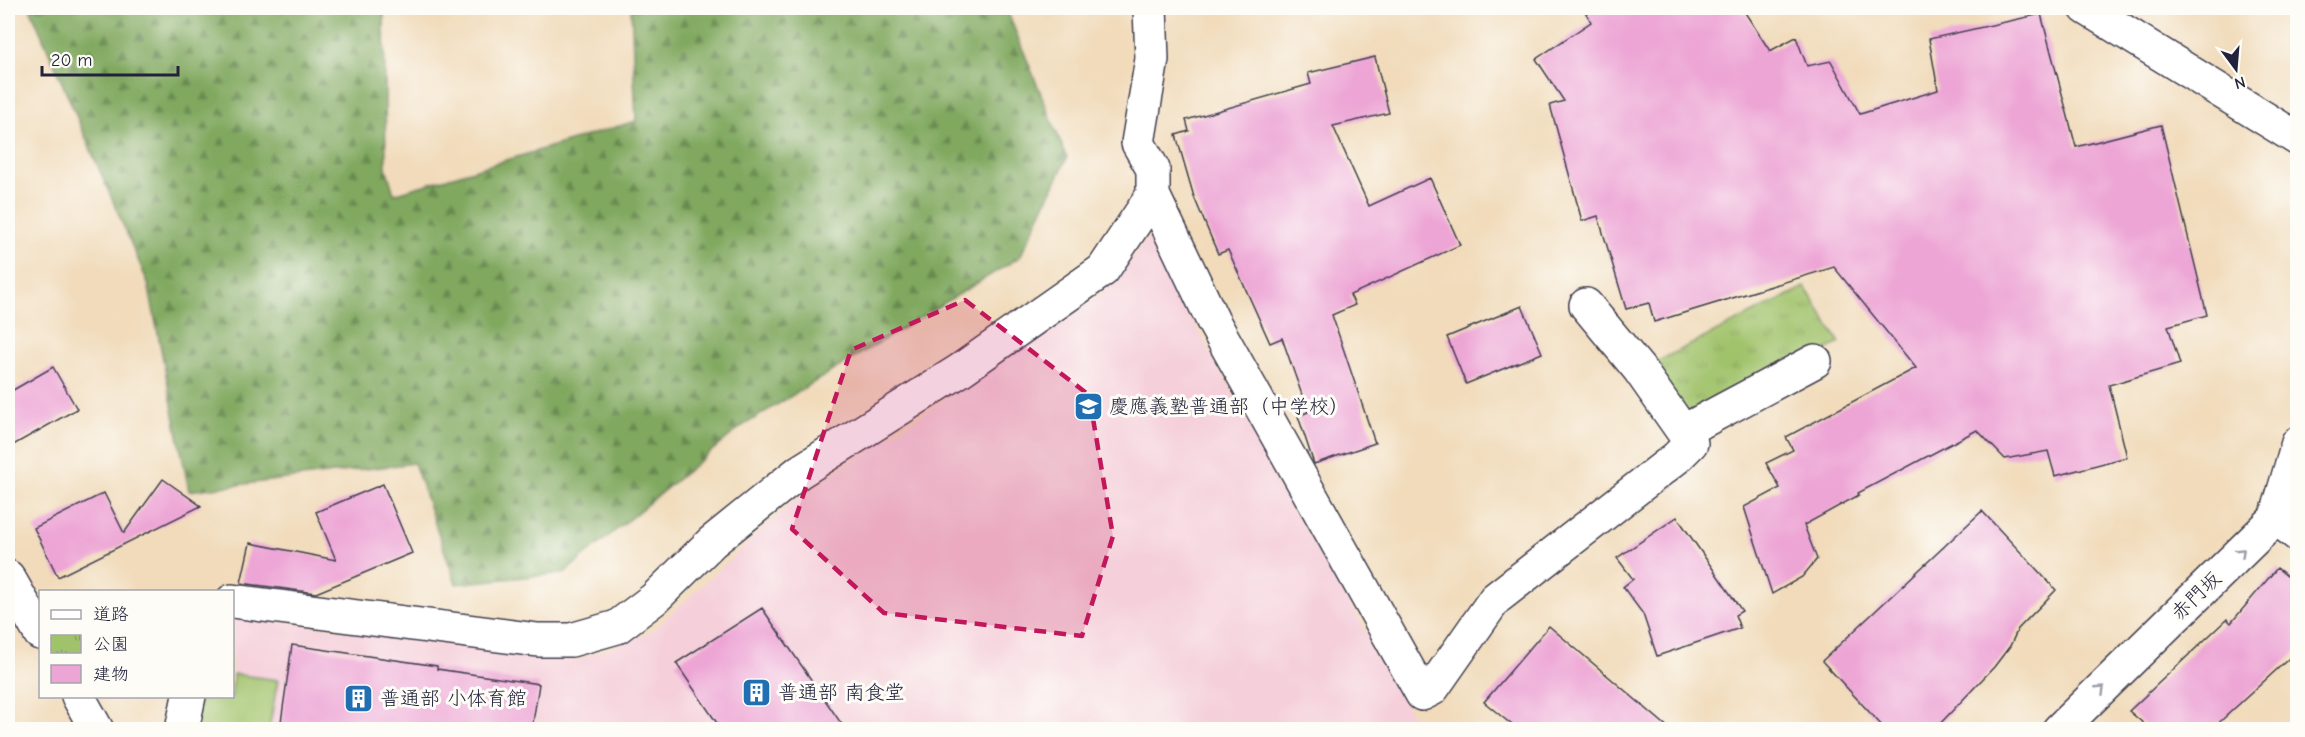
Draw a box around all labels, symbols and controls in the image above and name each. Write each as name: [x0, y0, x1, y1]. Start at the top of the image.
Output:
scale bar: [42, 39, 178, 77]
north arrow: [2206, 39, 2266, 99]
text: 20 m: [51, 50, 92, 71]
text: N: [2232, 72, 2247, 93]
school or university icon: 慶應義塾普通部（中学校）: [1072, 390, 1104, 422]
place label: 慶應義塾普通部（中学校）: [1109, 395, 1349, 418]
one-way arrow: [2233, 549, 2244, 560]
street label: 赤門坂: [2166, 567, 2226, 625]
legend: [39, 590, 234, 698]
text: 道路: [93, 604, 129, 625]
text: 公園: [93, 634, 129, 655]
text: 建物: [93, 664, 129, 685]
building icon: 普通部 南食堂: [741, 676, 773, 708]
place label: 普通部 南食堂: [778, 681, 905, 704]
building icon: 普通部 小体育館: [343, 682, 375, 714]
one-way arrow: [2094, 685, 2105, 696]
place label: 普通部 小体育館: [380, 687, 527, 710]

